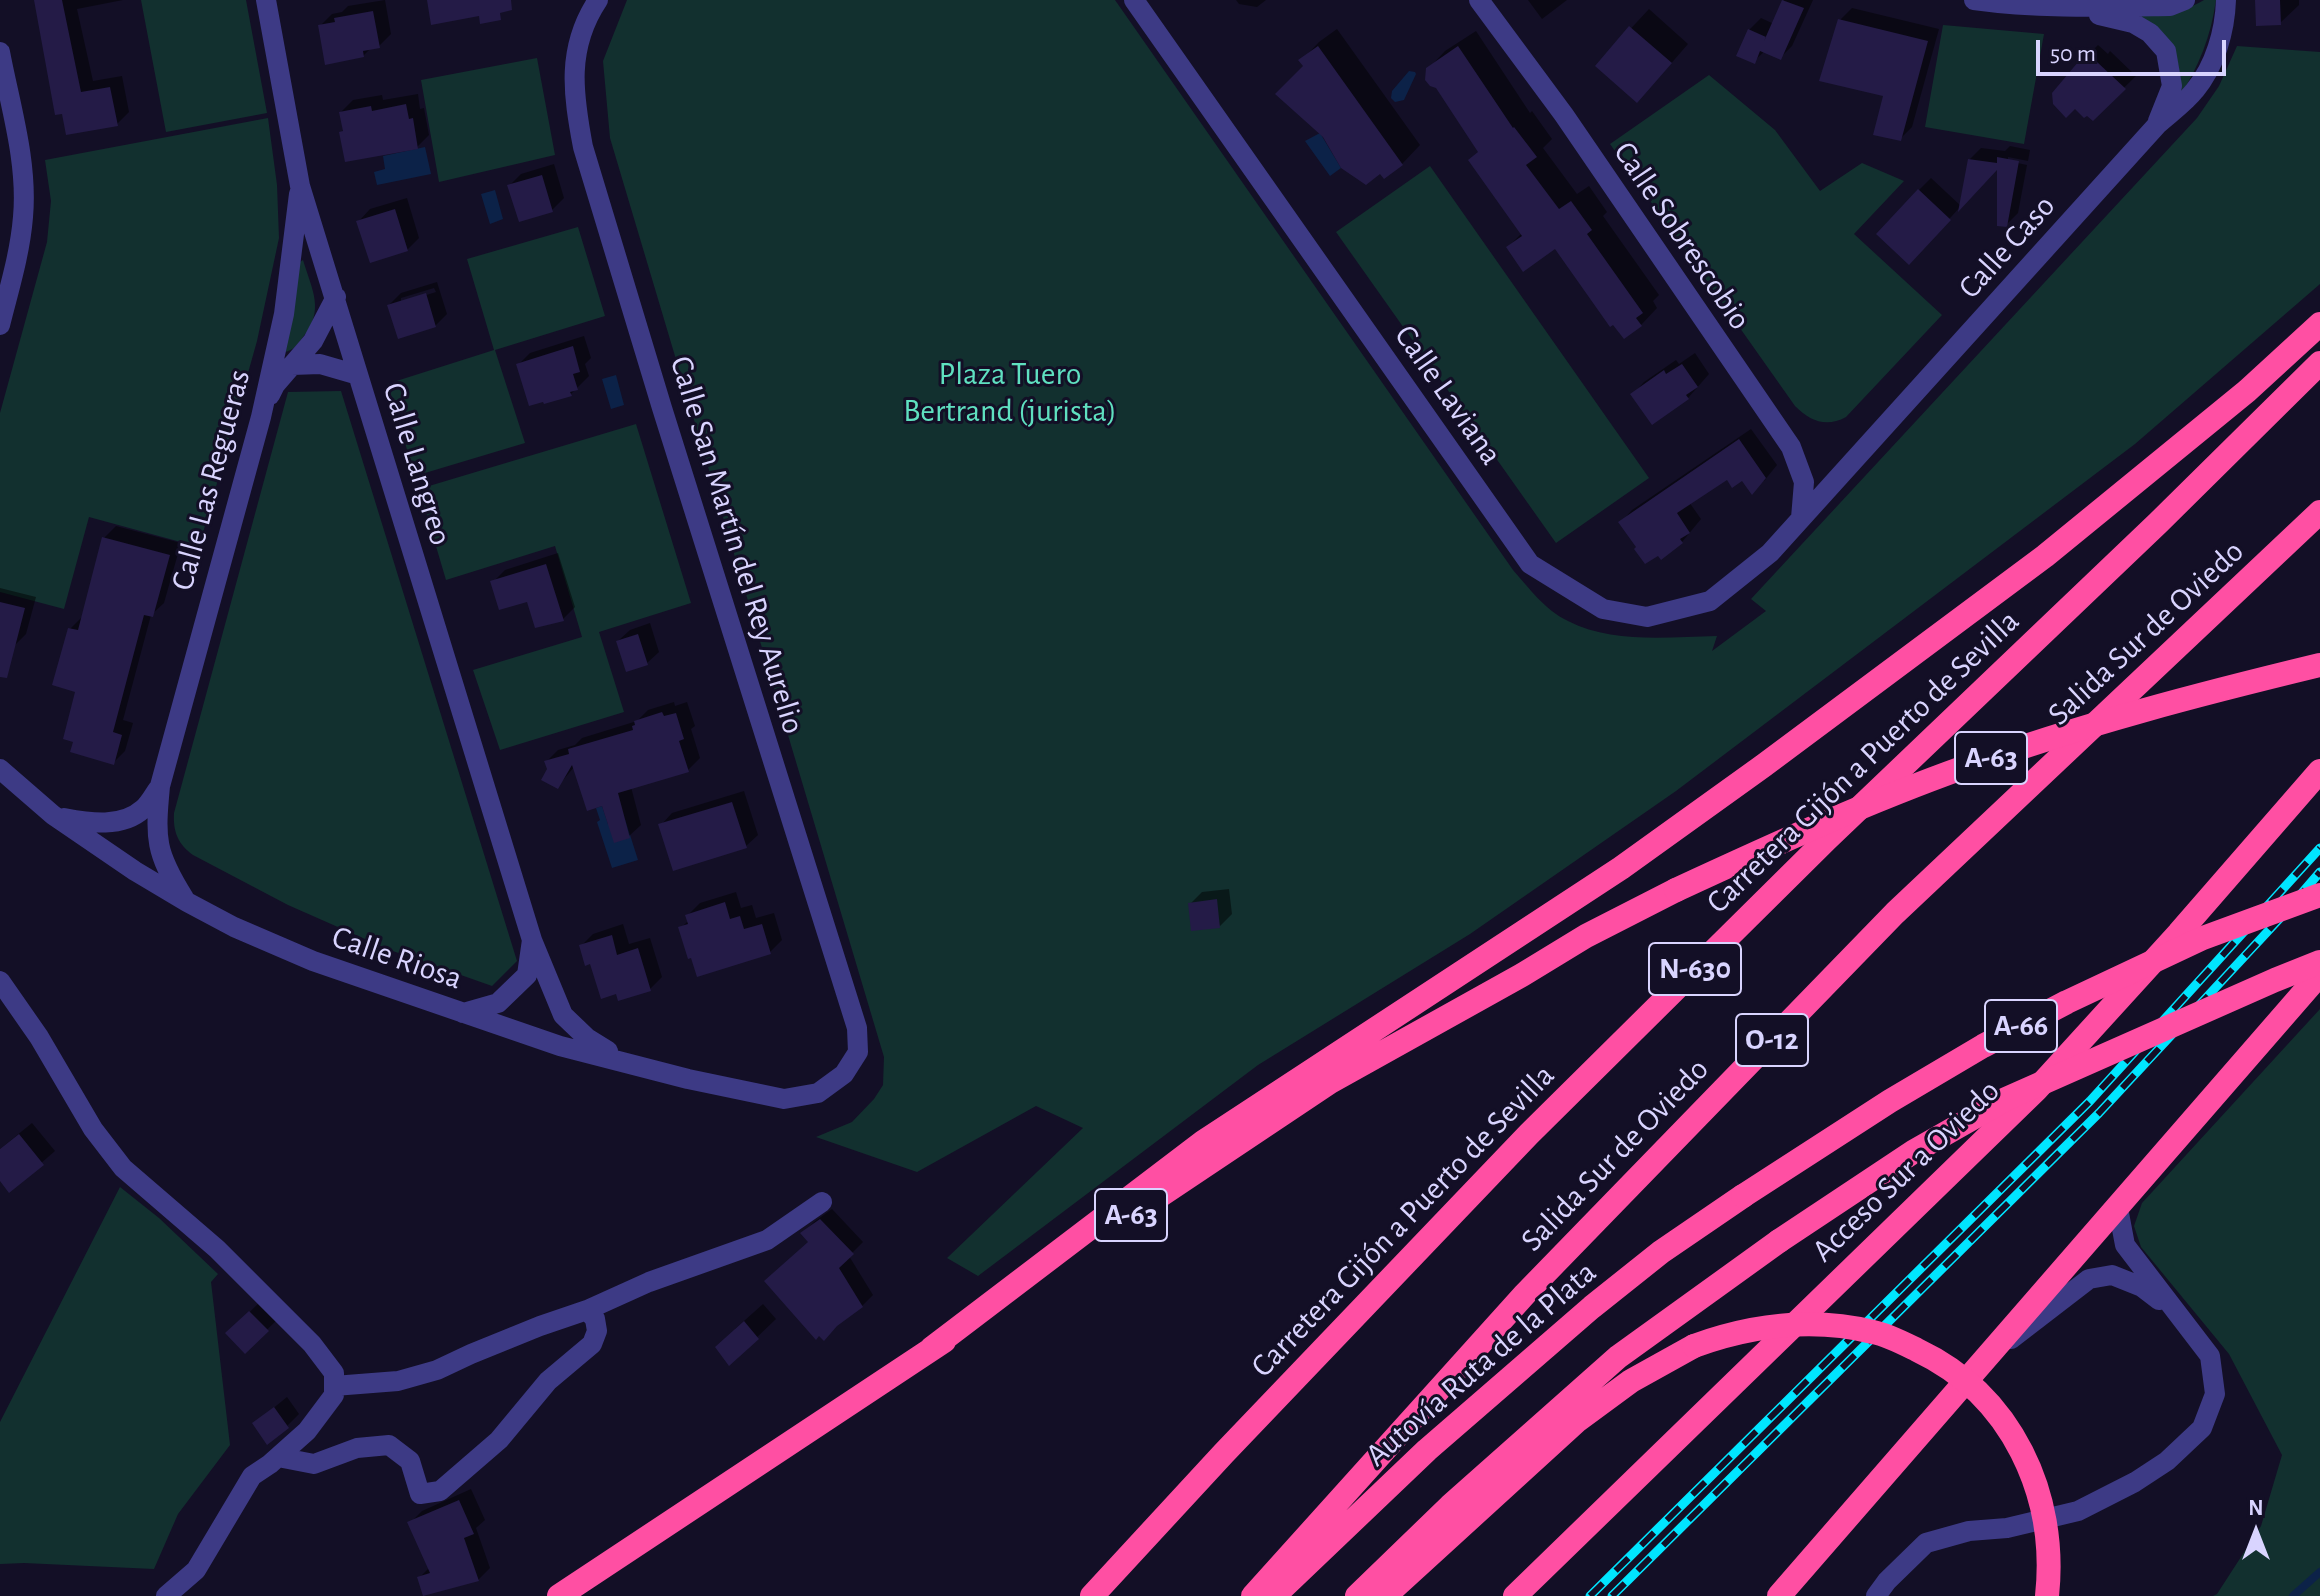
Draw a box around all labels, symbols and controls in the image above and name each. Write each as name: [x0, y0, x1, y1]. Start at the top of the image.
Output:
scale bar: [2040, 24, 2230, 74]
text: 50 m: [2050, 42, 2096, 66]
street label: Calle Sobrescobio: [1605, 135, 1759, 337]
street label: Calle Caso: [1950, 187, 2064, 307]
street label: Calle Laviana: [1386, 318, 1510, 472]
street label: Calle San Martín del Rey Aurelio: [661, 352, 813, 738]
park label: Plaza Tuero Bertrand (jurista): [903, 355, 1117, 430]
street label: Calle Las Regueras: [163, 366, 259, 594]
street label: Calle Langreo: [374, 378, 460, 550]
street label: Salida Sur de Oviedo: [2040, 533, 2252, 733]
street label: Carretera Gijón a Puerto de Sevilla: [1699, 602, 2027, 922]
road number: A-63: [1955, 732, 2027, 784]
street label: Calle Riosa: [327, 918, 467, 998]
road number: N-630: [1649, 943, 1741, 995]
road number: A-66: [1985, 1000, 2057, 1052]
road number: O-12: [1736, 1014, 1808, 1066]
street label: Salida Sur de Oviedo: [1513, 1050, 1717, 1260]
street label: Carretera Gijón a Puerto de Sevilla: [1243, 1057, 1563, 1385]
street label: Acceso Sur a Oviedo: [1804, 1072, 2008, 1270]
road number: A-63: [1095, 1189, 1167, 1241]
street label: Autovía Ruta de la Plata: [1358, 1253, 1604, 1475]
north arrow: [2216, 1492, 2296, 1572]
text: N: [2248, 1497, 2264, 1519]

